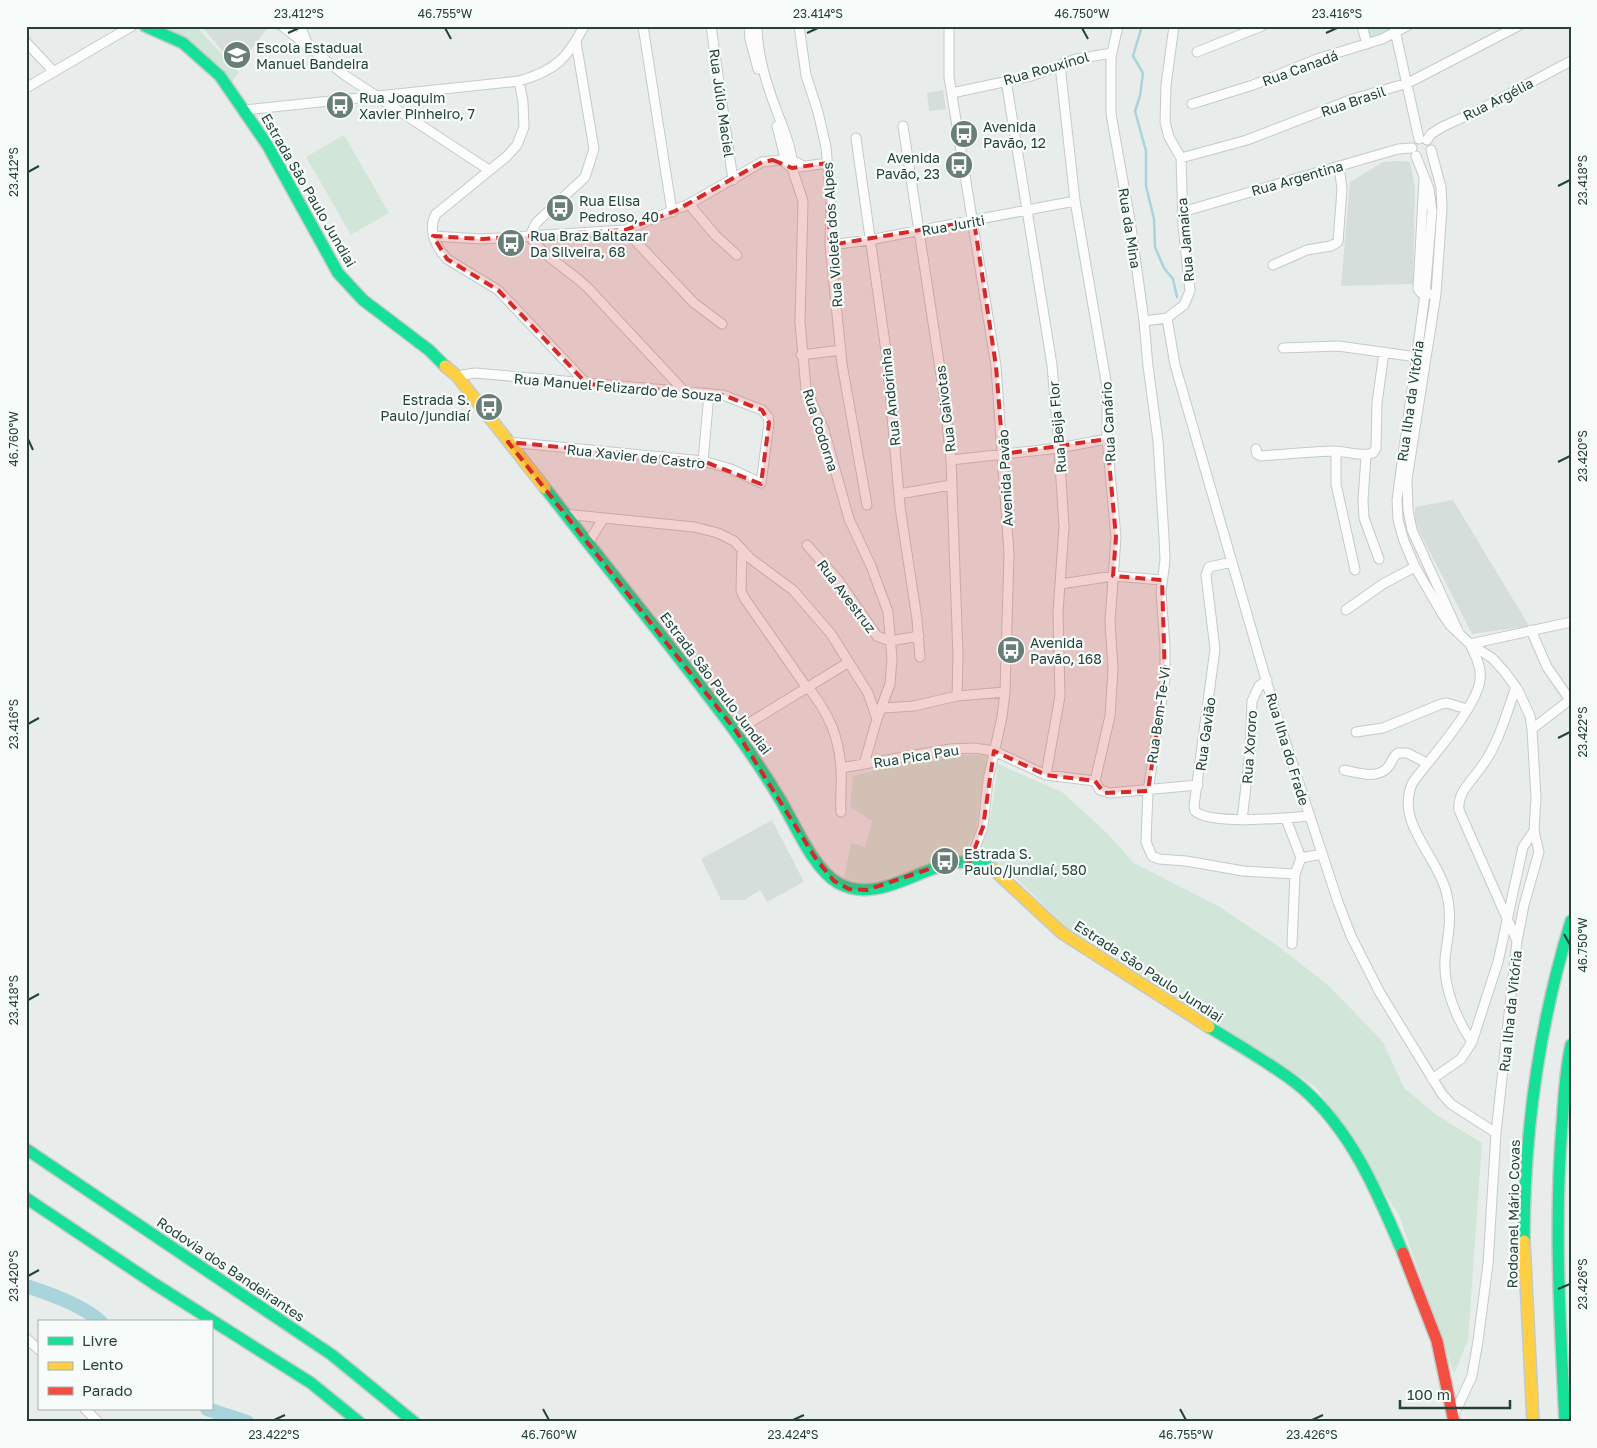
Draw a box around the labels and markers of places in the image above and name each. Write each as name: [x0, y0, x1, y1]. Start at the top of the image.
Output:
place label: Escola Estadual Manuel Bandeira: [256, 39, 369, 72]
school or university icon: Escola Estadual Manuel Bandeira: [222, 40, 252, 70]
place label: Rua Joaquim Xavier Pinheiro, 7: [359, 89, 475, 122]
bus stop icon: Rua Joaquim Xavier Pinheiro, 7: [325, 90, 355, 120]
place label: Avenida Pavão, 12: [983, 118, 1046, 151]
bus stop icon: Avenida Pavão, 12: [949, 119, 979, 149]
place label: Avenida Pavão, 23: [876, 149, 940, 182]
bus stop icon: Avenida Pavão, 23: [944, 150, 974, 180]
place label: Rua Elisa Pedroso, 40: [579, 192, 659, 225]
bus stop icon: Rua Elisa Pedroso, 40: [545, 193, 575, 223]
place label: Rua Braz Baltazar Da Silveira, 68: [530, 227, 648, 260]
bus stop icon: Rua Braz Baltazar Da Silveira, 68: [496, 228, 526, 258]
place label: Estrada S. Paulo/jundiaí: [380, 391, 471, 424]
bus stop icon: Estrada S. Paulo/jundiaí: [474, 392, 504, 422]
place label: Avenida Pavão, 168: [1030, 634, 1102, 667]
bus stop icon: Avenida Pavão, 168: [996, 635, 1026, 665]
place label: Estrada S. Paulo/jundiaí, 580: [964, 845, 1087, 878]
bus stop icon: Estrada S. Paulo/jundiaí, 580: [930, 846, 960, 876]

